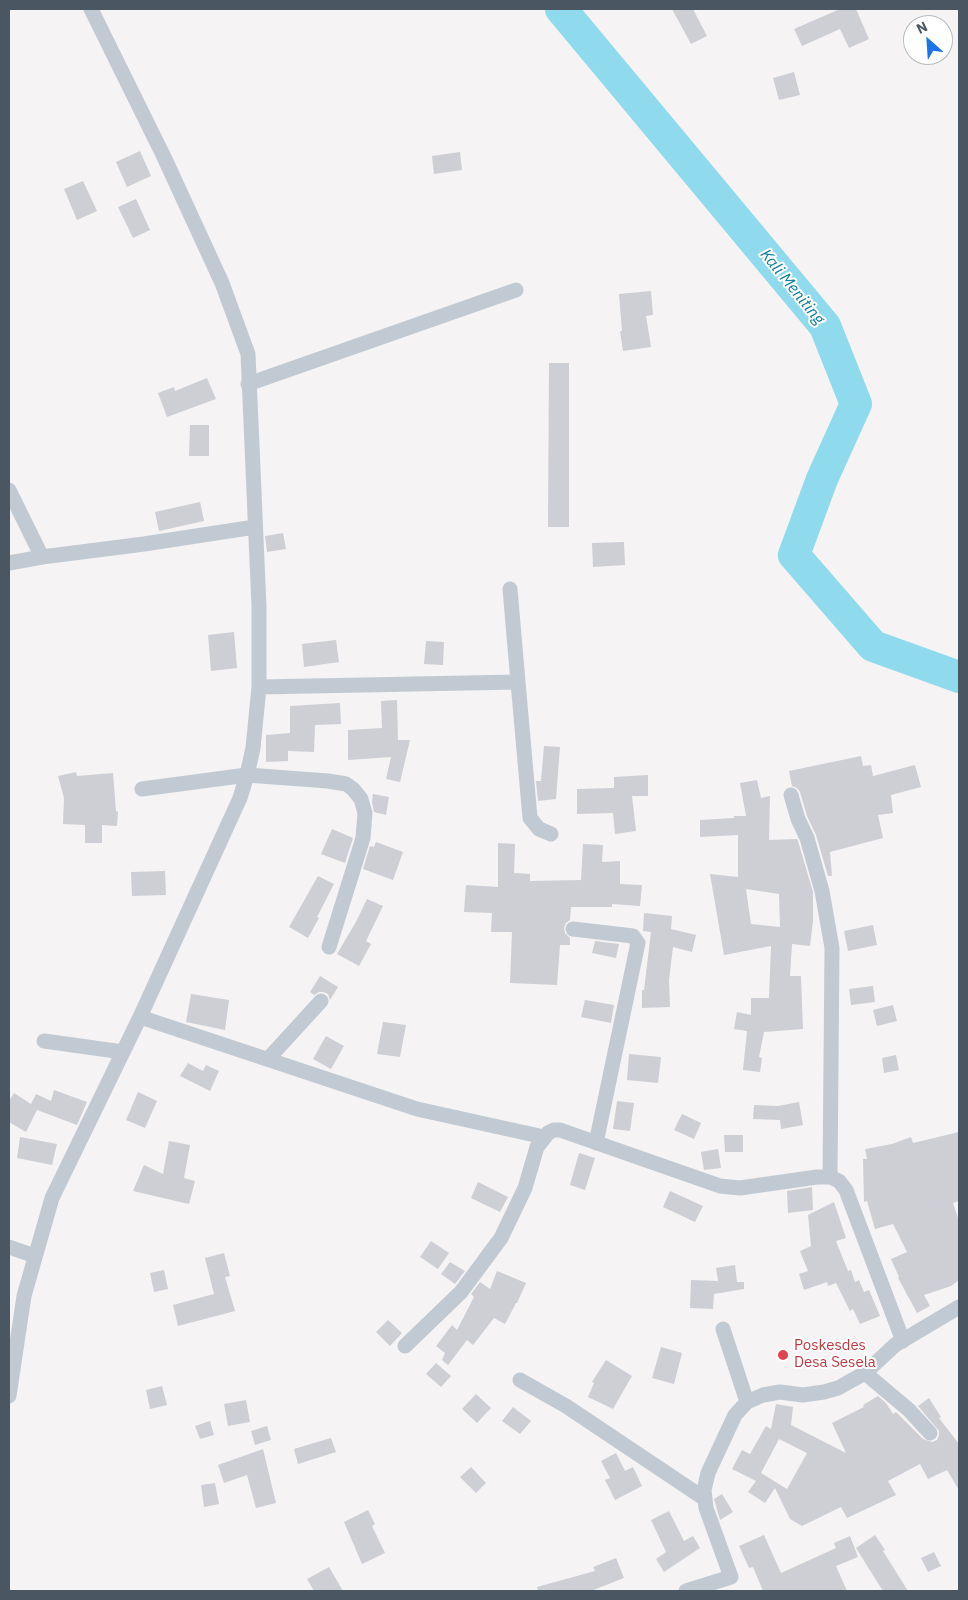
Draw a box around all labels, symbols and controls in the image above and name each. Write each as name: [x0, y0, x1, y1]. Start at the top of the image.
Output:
north arrow: [903, 15, 953, 65]
text: N: [913, 17, 930, 38]
water label: Kali Meniting: [756, 246, 828, 328]
place label: Poskesdes Desa Sesela: [794, 1337, 876, 1372]
marker: Poskesdes Desa Sesela: [776, 1348, 790, 1362]

